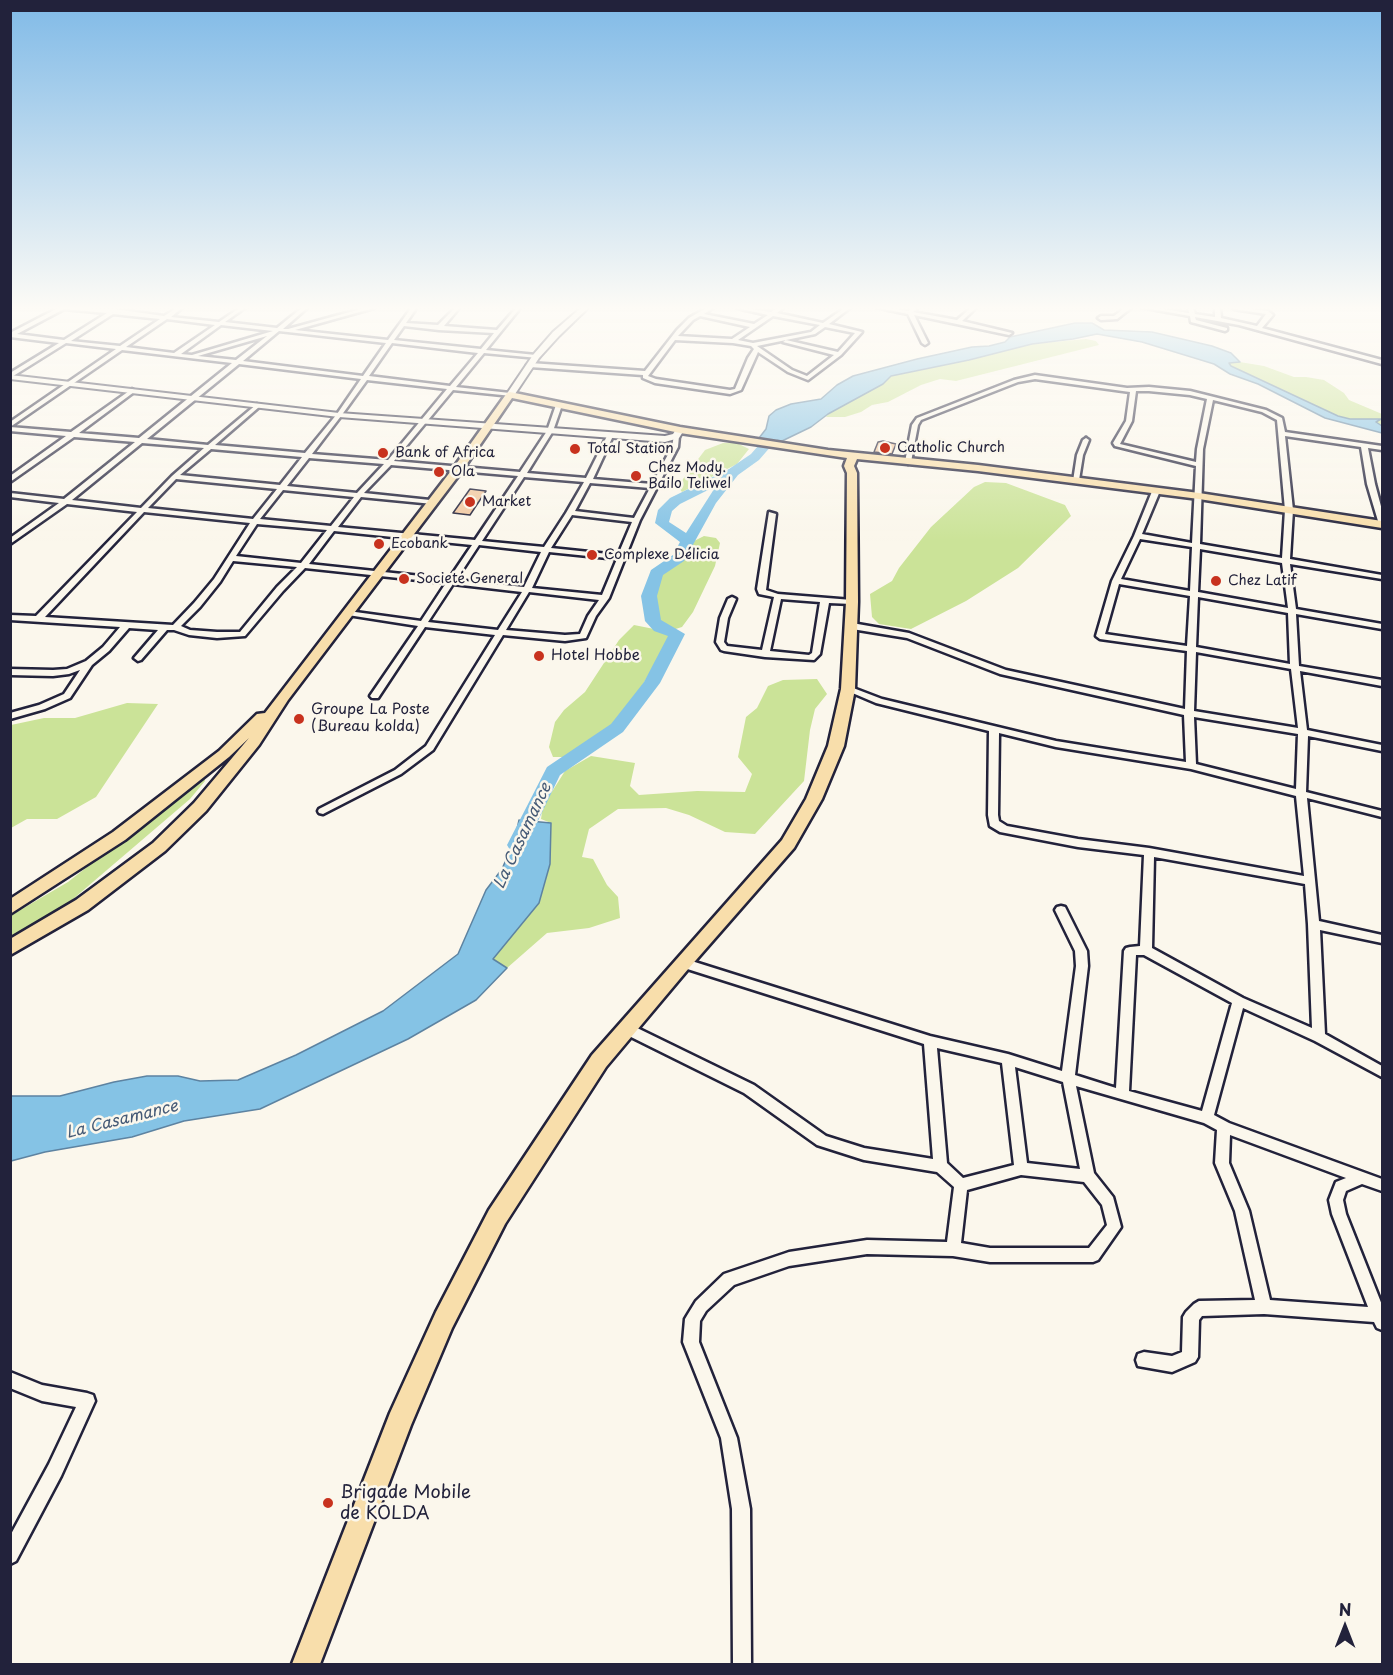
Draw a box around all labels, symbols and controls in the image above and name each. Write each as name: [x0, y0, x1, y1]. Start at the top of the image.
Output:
place label: Catholic Church: [897, 440, 1005, 456]
place label: Total Station: [587, 441, 674, 457]
marker: Catholic Church: [878, 441, 892, 455]
marker: Total Station: [568, 442, 582, 456]
place label: Bank of Africa: [395, 445, 495, 461]
marker: Bank of Africa: [376, 446, 390, 460]
place label: Chez Mody. Bailo Teliwel: [648, 460, 731, 492]
place label: Ola: [451, 464, 475, 480]
marker: Ola: [432, 465, 446, 479]
marker: Chez Mody. Bailo Teliwel: [629, 469, 643, 483]
place label: Market: [482, 494, 531, 510]
marker: Market: [463, 495, 477, 509]
place label: Ecobank: [391, 536, 448, 552]
marker: Ecobank: [372, 537, 386, 551]
place label: Complexe Délicia: [604, 547, 719, 563]
marker: Complexe Délicia: [585, 548, 599, 562]
place label: Societé General: [416, 571, 523, 587]
marker: Societé General: [397, 572, 411, 586]
place label: Chez Latif: [1228, 573, 1297, 589]
marker: Chez Latif: [1209, 574, 1223, 588]
place label: Hotel Hobbe: [551, 647, 640, 665]
marker: Hotel Hobbe: [532, 649, 546, 663]
place label: Groupe La Poste (Bureau kolda): [311, 701, 430, 736]
marker: Groupe La Poste (Bureau kolda): [292, 712, 306, 726]
water label: La Casamance: [490, 780, 556, 892]
water label: La Casamance: [64, 1097, 180, 1143]
place label: Brigade Mobile de KOLDA: [340, 1482, 471, 1524]
marker: Brigade Mobile de KOLDA: [321, 1496, 335, 1510]
north arrow: [1315, 1597, 1375, 1657]
text: N: [1339, 1597, 1351, 1621]

